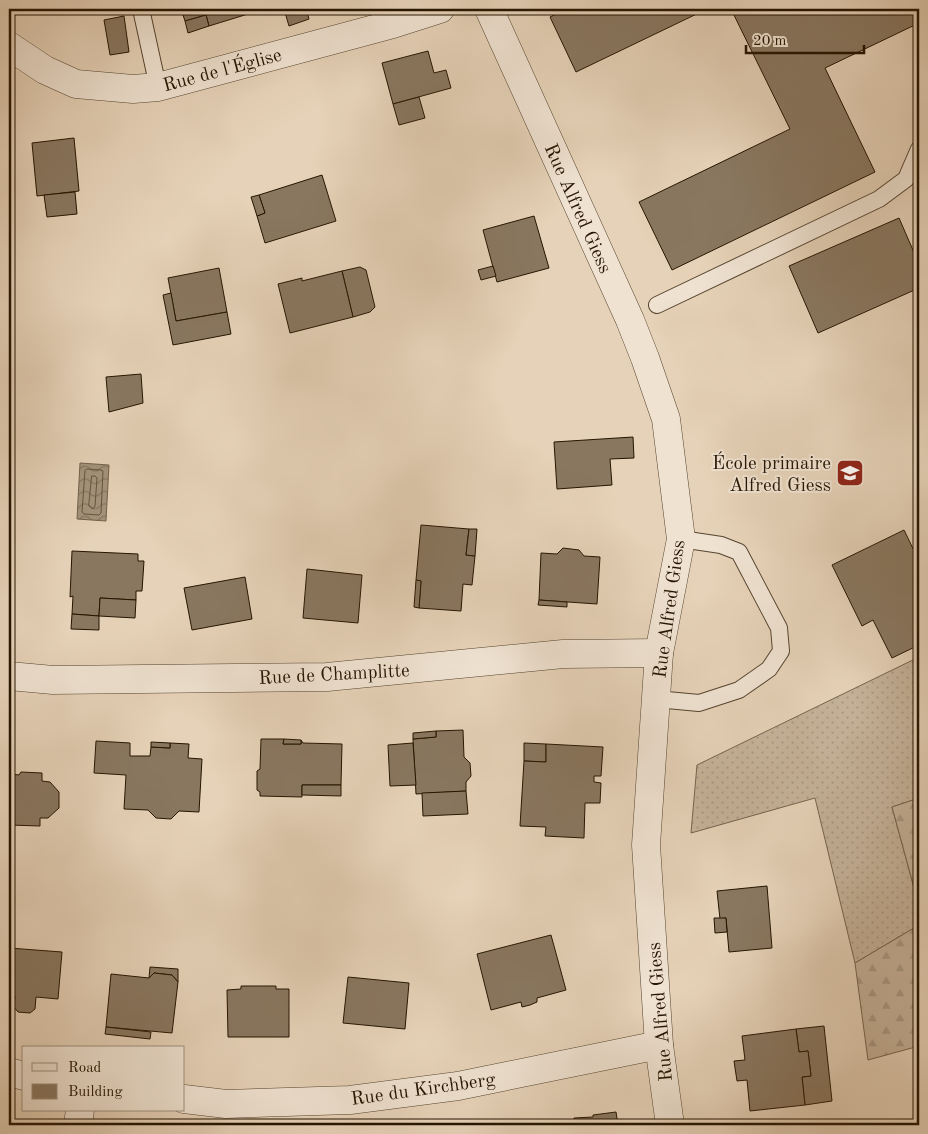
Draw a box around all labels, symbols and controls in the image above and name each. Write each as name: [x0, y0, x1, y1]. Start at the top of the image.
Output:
scale bar: [746, 22, 863, 54]
text: 20 m: [753, 34, 787, 49]
street label: Rue de l'Église: [160, 43, 284, 96]
street label: Rue Alfred Giess: [540, 141, 614, 277]
place label: École primaire Alfred Giess: [712, 451, 831, 496]
school or university icon: École primaire Alfred Giess: [835, 458, 865, 488]
street label: Rue Alfred Giess: [651, 539, 690, 680]
street label: Rue de Champlitte: [258, 662, 410, 689]
street label: Rue Alfred Giess: [646, 941, 677, 1082]
legend: [22, 1046, 185, 1112]
text: Road: [68, 1061, 102, 1076]
street label: Rue du Kirchberg: [350, 1071, 497, 1110]
text: Building: [68, 1085, 123, 1100]

